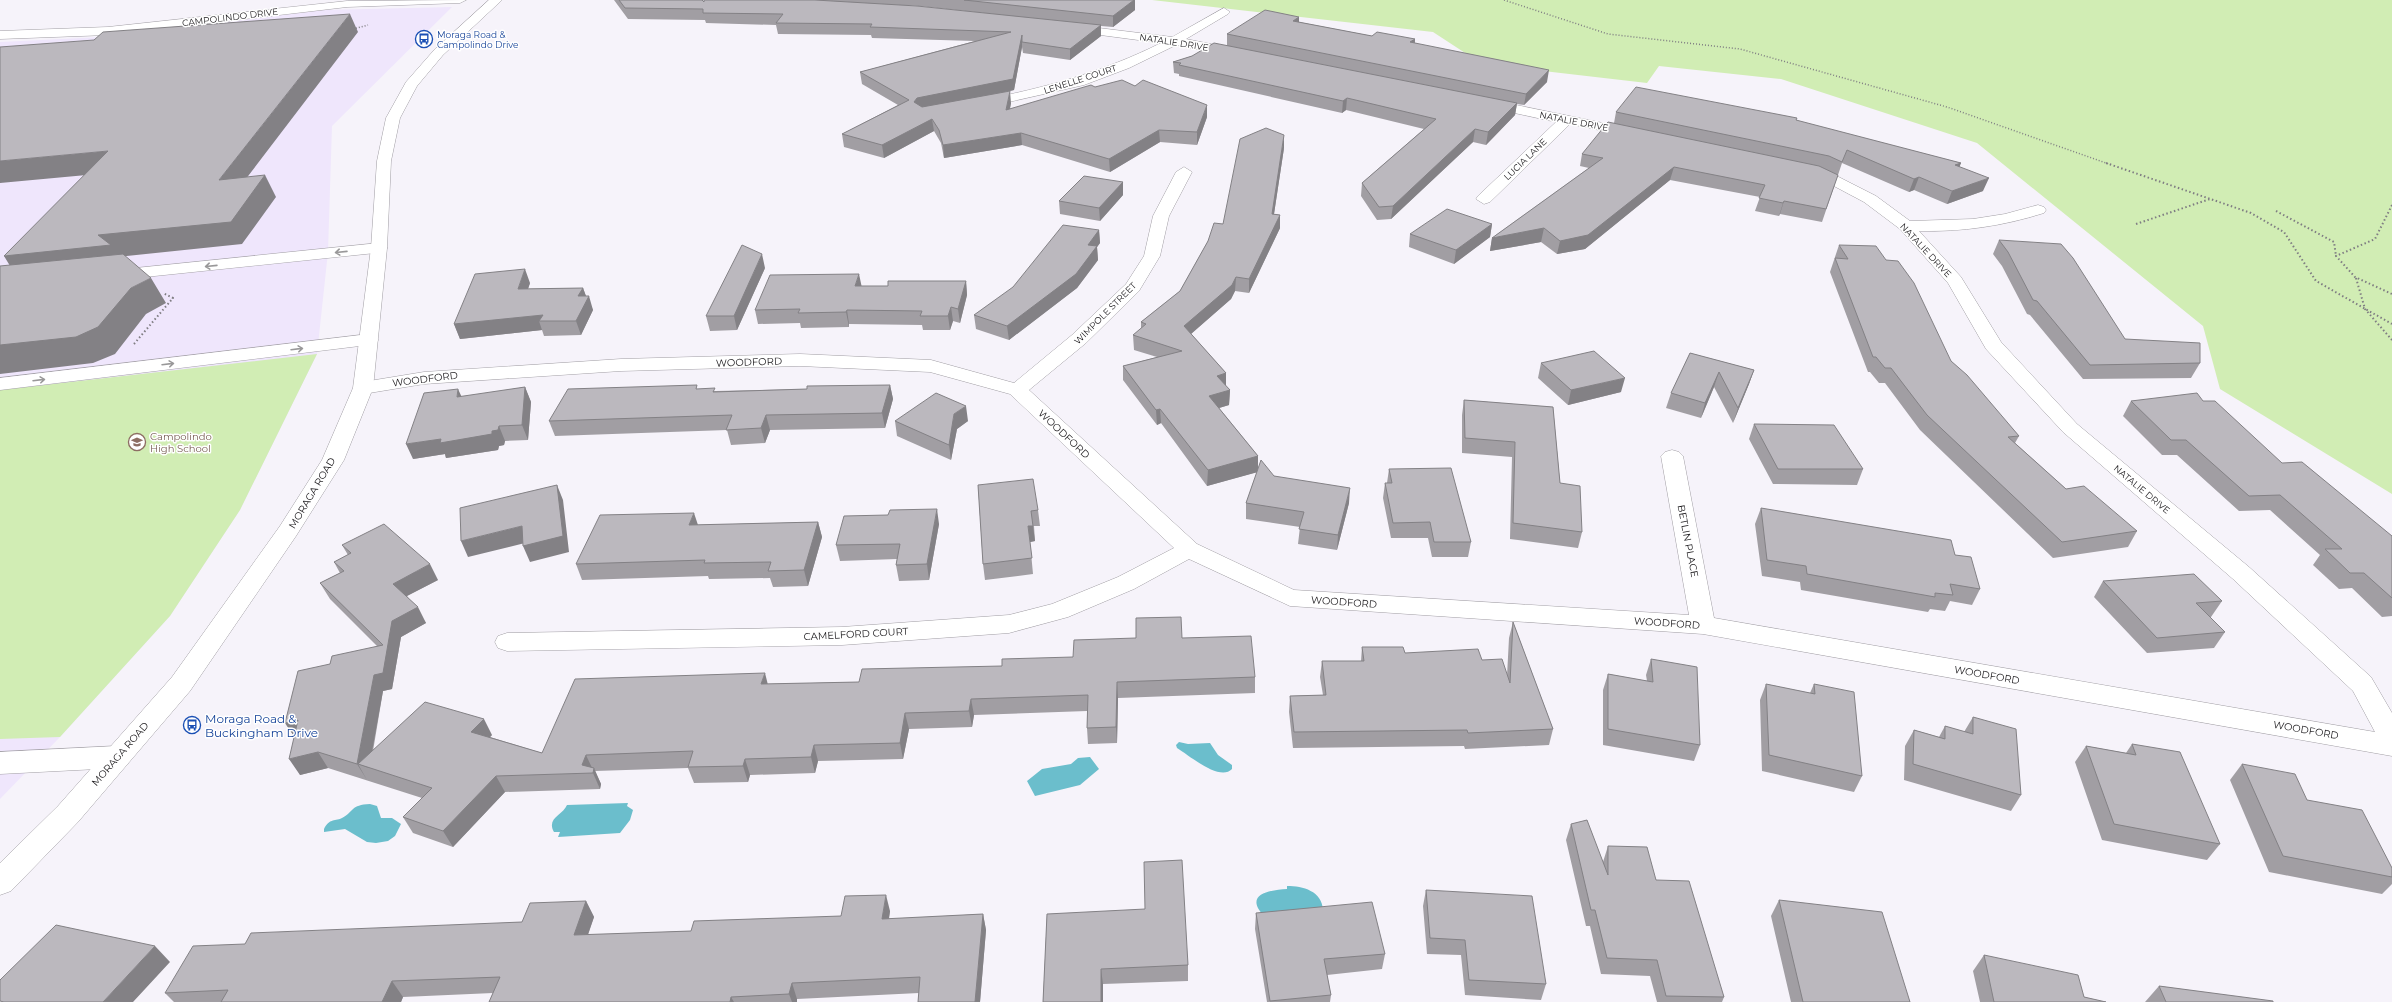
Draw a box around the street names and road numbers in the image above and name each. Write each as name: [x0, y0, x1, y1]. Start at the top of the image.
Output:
street label: CAMPOLINDO DRIVE: [181, 6, 279, 28]
street label: NATALIE DRIVE: [1139, 31, 1209, 53]
street label: LENELLE COURT: [1042, 62, 1119, 96]
street label: NATALIE DRIVE: [1539, 109, 1609, 133]
street label: LUCIA LANE: [1501, 136, 1549, 182]
street label: NATALIE DRIVE: [1898, 221, 1954, 279]
street label: WIMPOLE STREET: [1072, 279, 1139, 346]
street label: WOODFORD: [716, 354, 782, 370]
street label: WOODFORD: [391, 369, 459, 389]
street label: WOODFORD: [1035, 407, 1093, 461]
street label: MORAGA ROAD: [286, 455, 338, 531]
street label: NATALIE DRIVE: [2112, 462, 2172, 516]
street label: BETLIN PLACE: [1675, 504, 1701, 579]
street label: WOODFORD: [1311, 593, 1377, 611]
street label: WOODFORD: [1634, 614, 1700, 632]
street label: CAMELFORD COURT: [803, 625, 909, 643]
street label: WOODFORD: [1953, 663, 2021, 687]
street label: WOODFORD: [2272, 718, 2340, 742]
street label: MORAGA ROAD: [89, 719, 151, 789]

